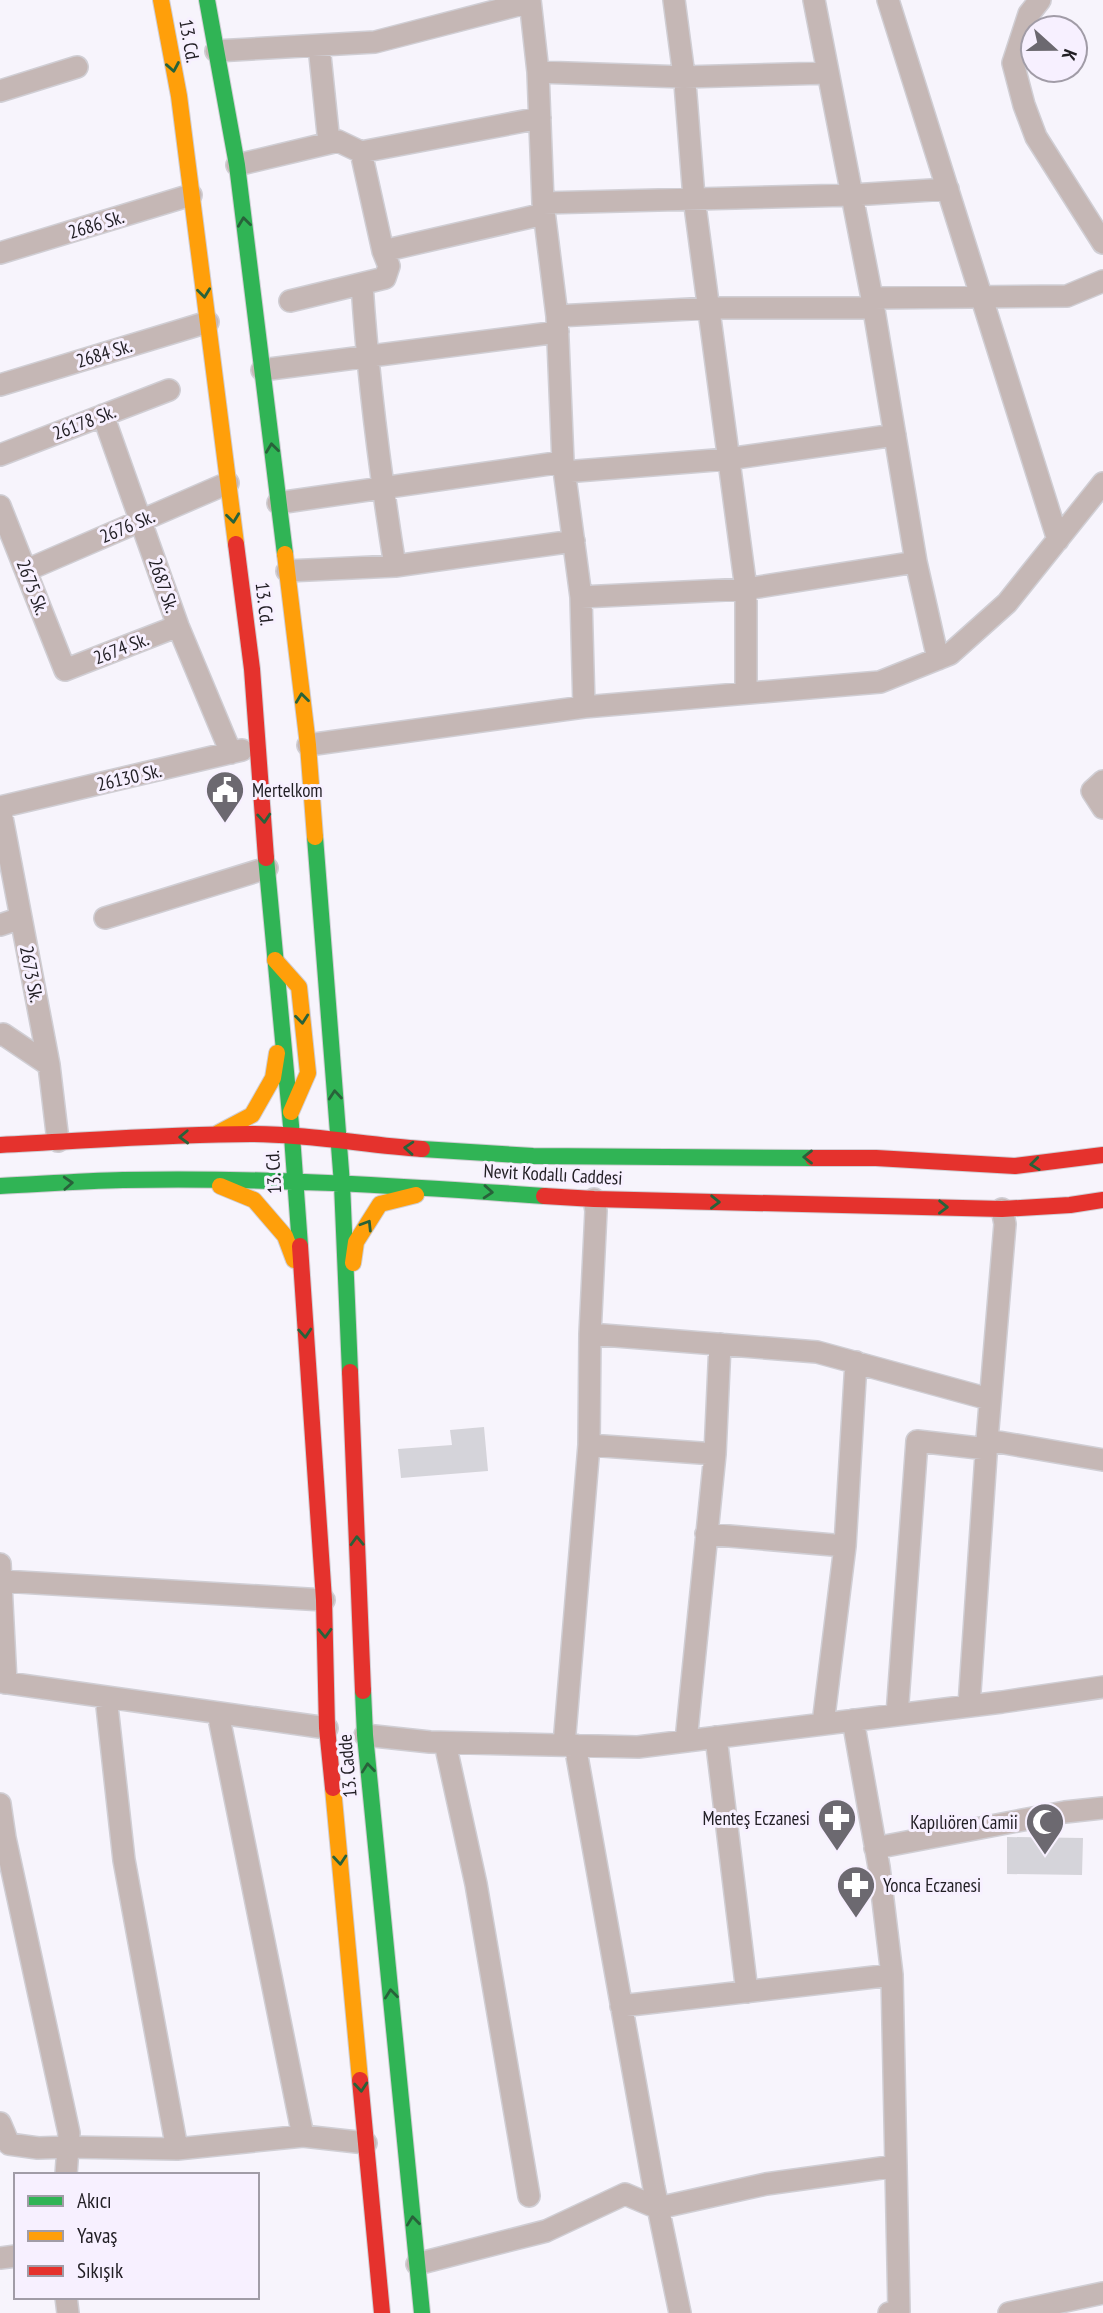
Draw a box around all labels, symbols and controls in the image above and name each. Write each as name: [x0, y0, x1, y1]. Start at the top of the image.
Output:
north arrow: [1019, 14, 1089, 84]
street label: 13. Cd.: [174, 17, 206, 65]
text: K: [1057, 46, 1083, 64]
one-way arrow: [165, 61, 180, 73]
street label: 2686 Sk.: [65, 204, 127, 244]
one-way arrow: [237, 216, 252, 228]
one-way arrow: [196, 287, 211, 298]
street label: 2684 Sk.: [73, 333, 135, 373]
street label: 26178 Sk.: [49, 399, 119, 445]
one-way arrow: [264, 442, 279, 453]
street label: 2676 Sk.: [96, 504, 158, 548]
one-way arrow: [225, 512, 240, 524]
street label: 2687 Sk.: [143, 554, 185, 616]
street label: 2675 Sk.: [12, 556, 54, 618]
street label: 13. Cd.: [250, 581, 280, 627]
street label: 2674 Sk.: [90, 627, 152, 669]
one-way arrow: [295, 692, 310, 704]
street label: 26130 Sk.: [94, 758, 164, 796]
public building icon: Mertelkom: [204, 769, 246, 824]
place label: Mertelkom: [252, 778, 323, 802]
one-way arrow: [256, 812, 271, 823]
street label: 2673 Sk.: [15, 944, 49, 1004]
one-way arrow: [295, 1014, 310, 1025]
one-way arrow: [328, 1090, 343, 1101]
one-way arrow: [178, 1129, 189, 1145]
one-way arrow: [404, 1141, 415, 1156]
one-way arrow: [802, 1149, 813, 1165]
street label: 13. Cd.: [260, 1150, 286, 1194]
one-way arrow: [1029, 1156, 1041, 1171]
street label: Nevit Kodallı Caddesi: [483, 1158, 623, 1190]
one-way arrow: [63, 1175, 74, 1190]
one-way arrow: [483, 1184, 494, 1199]
one-way arrow: [711, 1194, 721, 1210]
one-way arrow: [938, 1199, 948, 1215]
one-way arrow: [358, 1220, 371, 1233]
one-way arrow: [297, 1328, 312, 1339]
one-way arrow: [350, 1535, 365, 1546]
one-way arrow: [317, 1628, 332, 1639]
street label: 13. Cadde: [332, 1733, 362, 1799]
one-way arrow: [361, 1762, 376, 1774]
pharmacy icon: Menteş Eczanesi: [816, 1797, 858, 1852]
mosque icon: Kapılıören Camii: [1024, 1801, 1066, 1856]
place label: Menteş Eczanesi: [702, 1806, 810, 1830]
place label: Kapılıören Camii: [910, 1810, 1018, 1834]
one-way arrow: [332, 1855, 347, 1866]
pharmacy icon: Yonca Eczanesi: [835, 1864, 877, 1919]
place label: Yonca Eczanesi: [883, 1873, 981, 1897]
one-way arrow: [383, 1988, 398, 2000]
one-way arrow: [353, 2081, 368, 2092]
legend: [14, 2173, 259, 2299]
text: Akıcı: [77, 2187, 112, 2214]
one-way arrow: [406, 2215, 421, 2226]
text: Yavaş: [77, 2222, 117, 2249]
text: Sıkışık: [77, 2257, 123, 2284]

